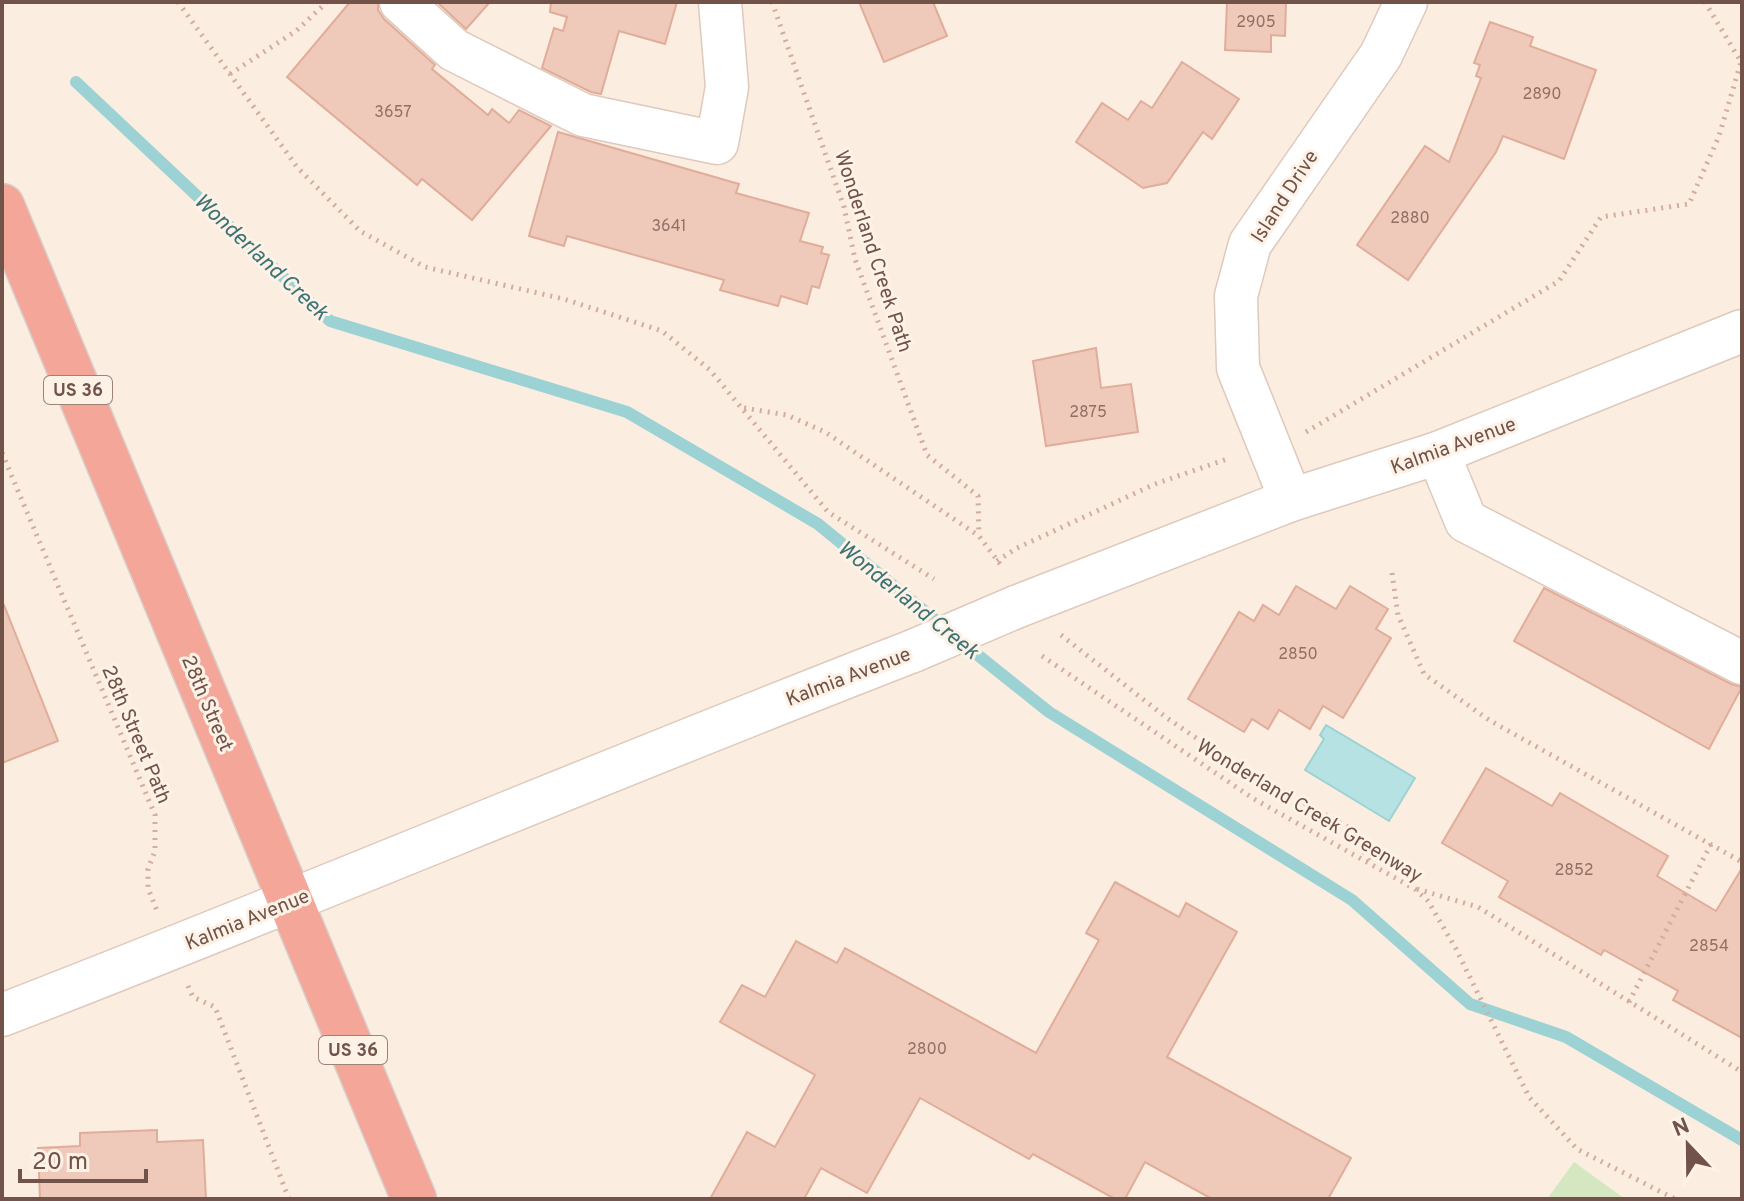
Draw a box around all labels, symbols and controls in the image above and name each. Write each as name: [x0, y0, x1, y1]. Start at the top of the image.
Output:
house number: 2905: [1236, 13, 1276, 33]
house number: 2890: [1523, 85, 1561, 105]
house number: 3657: [374, 103, 412, 123]
street label: Island Drive: [1246, 146, 1325, 248]
street label: Wonderland Creek Path: [827, 147, 917, 356]
water label: Wonderland Creek: [188, 189, 334, 328]
house number: 2880: [1390, 209, 1430, 229]
house number: 3641: [651, 217, 687, 237]
road number: US 36: [44, 376, 112, 404]
house number: 2875: [1069, 403, 1107, 423]
street label: Kalmia Avenue: [1387, 412, 1520, 482]
water label: Wonderland Creek: [831, 536, 984, 667]
street label: Kalmia Avenue: [782, 642, 915, 714]
house number: 2850: [1278, 645, 1318, 665]
street label: 28th Street: [174, 652, 238, 756]
street label: 28th Street Path: [94, 662, 176, 808]
street label: Wonderland Creek Greenway: [1191, 734, 1427, 890]
house number: 2852: [1554, 861, 1594, 881]
street label: Kalmia Avenue: [182, 884, 314, 958]
house number: 2854: [1689, 937, 1729, 957]
road number: US 36: [319, 1036, 387, 1064]
house number: 2800: [907, 1040, 947, 1060]
north arrow: [1648, 1105, 1728, 1185]
text: N: [1669, 1113, 1694, 1144]
scale bar: [20, 1133, 146, 1183]
text: 20 m: [32, 1148, 88, 1178]

